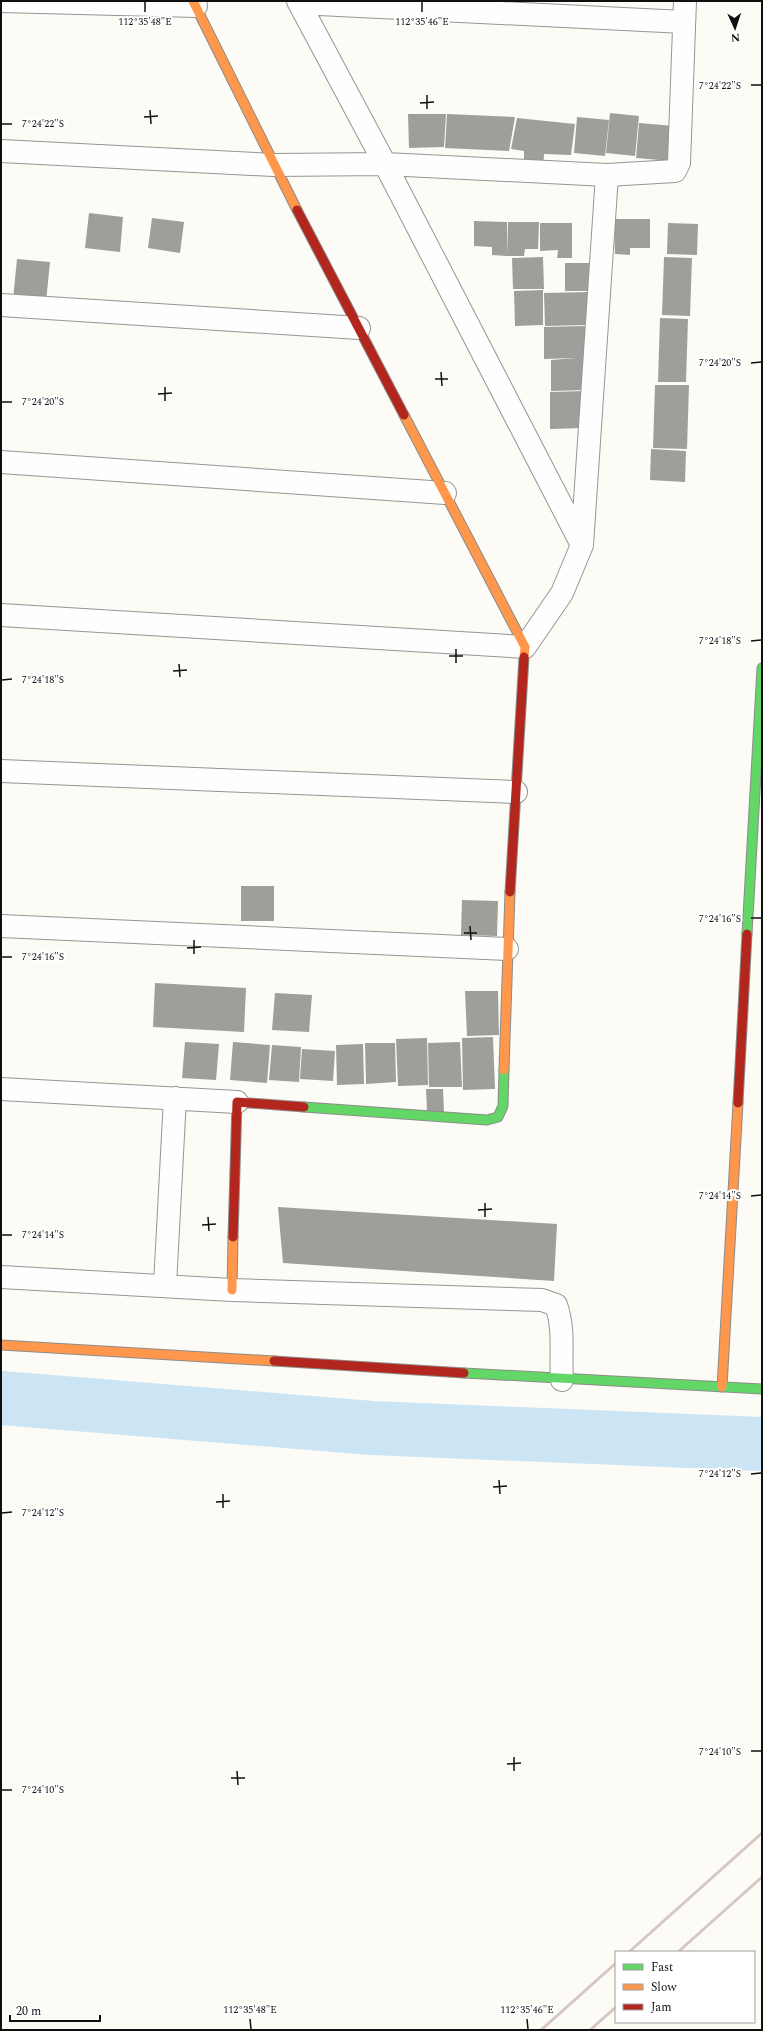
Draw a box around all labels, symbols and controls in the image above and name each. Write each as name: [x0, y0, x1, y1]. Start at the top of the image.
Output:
north arrow: [715, 8, 755, 48]
text: 112°35'48"E: [118, 14, 172, 30]
text: 112°35'46"E: [395, 14, 449, 30]
text: N: [731, 29, 740, 46]
text: 7°24'22"S: [699, 78, 741, 94]
text: 7°24'22"S: [22, 116, 64, 132]
text: 7°24'20"S: [699, 355, 741, 371]
text: 7°24'20"S: [22, 394, 64, 410]
text: 7°24'18"S: [699, 633, 741, 649]
text: 7°24'18"S: [22, 672, 64, 688]
text: 7°24'16"S: [699, 911, 741, 927]
text: 7°24'16"S: [22, 949, 64, 965]
text: 7°24'14"S: [699, 1188, 741, 1204]
text: 7°24'14"S: [22, 1227, 64, 1243]
text: 7°24'12"S: [699, 1466, 741, 1482]
text: 7°24'12"S: [22, 1505, 64, 1521]
text: 7°24'10"S: [699, 1744, 741, 1760]
text: 7°24'10"S: [22, 1782, 64, 1798]
legend: [615, 1951, 755, 2023]
text: Fast: [651, 1958, 673, 1977]
text: Slow: [651, 1978, 677, 1997]
scale bar: [10, 1997, 100, 2023]
text: Jam: [651, 1998, 672, 2017]
text: 20 m: [16, 2002, 41, 2021]
text: 112°35'48"E: [223, 2002, 277, 2018]
text: 112°35'46"E: [500, 2002, 554, 2018]

